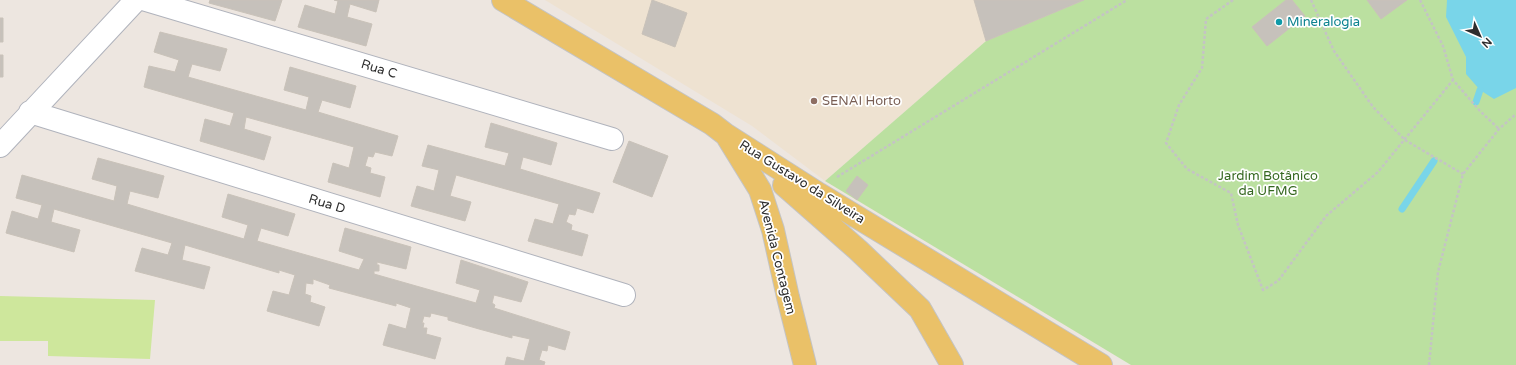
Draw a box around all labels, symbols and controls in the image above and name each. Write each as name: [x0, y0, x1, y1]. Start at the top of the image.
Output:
place label: Mineralogia: [1287, 14, 1360, 30]
north arrow: [1460, 16, 1500, 56]
marker: Mineralogia: [1274, 17, 1284, 27]
text: N: [1479, 35, 1494, 50]
street label: Rua C: [359, 56, 399, 82]
place label: SENAI Horto: [822, 93, 901, 109]
marker: SENAI Horto: [809, 96, 819, 106]
street label: Rua Gustavo da Silveira: [736, 137, 868, 227]
park label: Jardim Botânico da UFMG: [1218, 168, 1318, 199]
street label: Rua D: [307, 191, 348, 217]
street label: Avenida Contagem: [755, 198, 799, 316]

